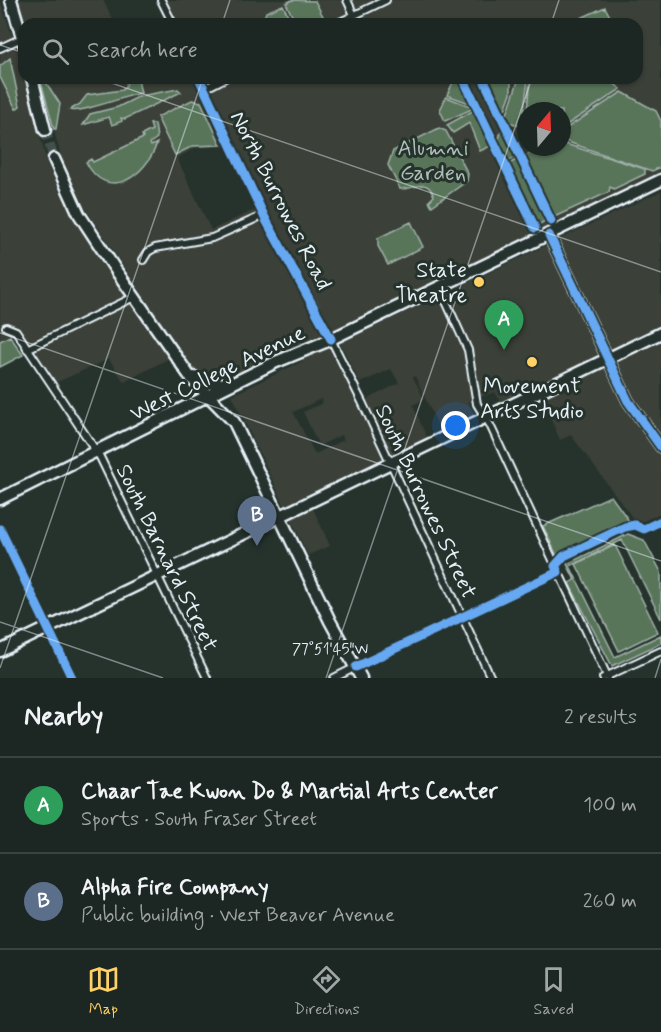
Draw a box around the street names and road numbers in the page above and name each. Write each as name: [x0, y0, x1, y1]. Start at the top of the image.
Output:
street label: North Burrowes Road: [223, 107, 337, 295]
street label: West College Avenue: [126, 319, 311, 429]
street label: South Burrowes Street: [368, 400, 482, 603]
street label: South Barnard Street: [109, 460, 224, 656]

